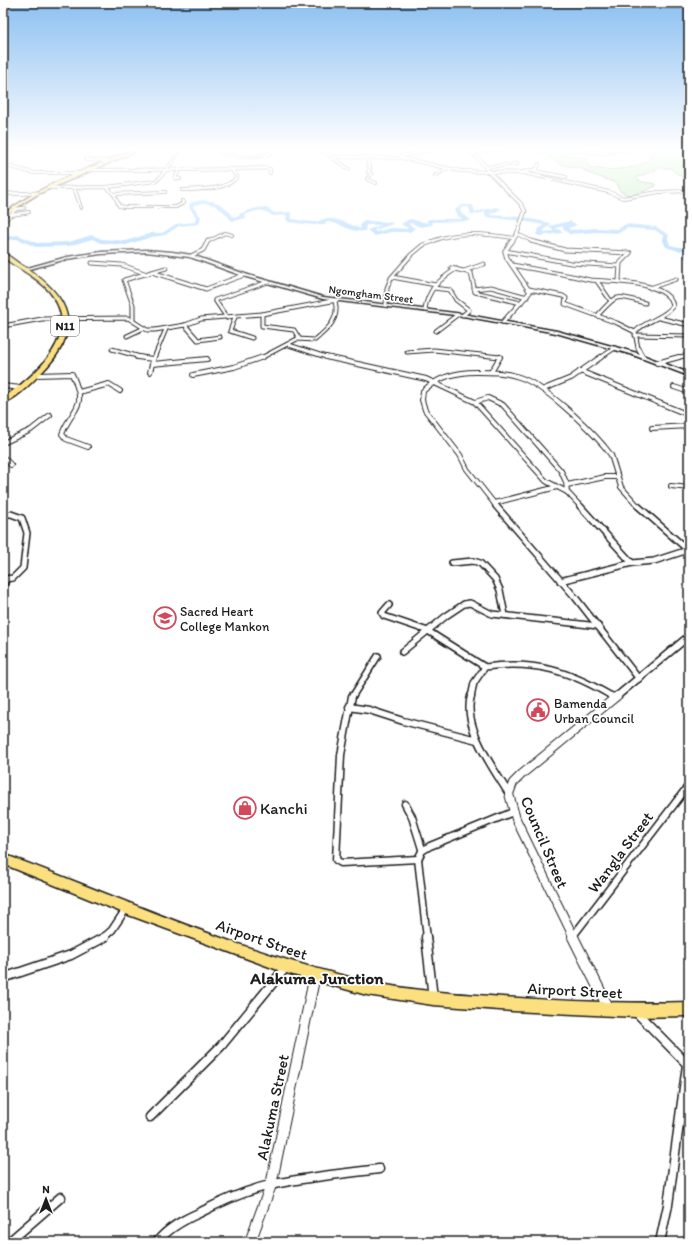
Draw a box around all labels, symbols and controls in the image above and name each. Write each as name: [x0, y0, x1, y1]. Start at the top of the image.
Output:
street label: Ngomgham Street: [328, 283, 414, 306]
road number: N11: [51, 316, 79, 336]
place label: Sacred Heart College Mankon: [180, 604, 270, 634]
school or university icon: Sacred Heart College Mankon: [152, 605, 178, 631]
place label: Bamenda Urban Council: [554, 696, 634, 726]
public building icon: Bamenda Urban Council: [525, 697, 551, 723]
street label: Council Street: [517, 793, 572, 891]
shop icon: Kanchi: [232, 795, 258, 821]
place label: Kanchi: [260, 799, 308, 818]
street label: Wangla Street: [584, 808, 657, 897]
street label: Airport Street: [214, 915, 310, 964]
district label: Alakuma Junction: [249, 968, 384, 988]
street label: Airport Street: [527, 979, 623, 1002]
street label: Alakuma Street: [252, 1052, 293, 1162]
north arrow: [26, 1179, 66, 1219]
text: N: [42, 1183, 50, 1196]

